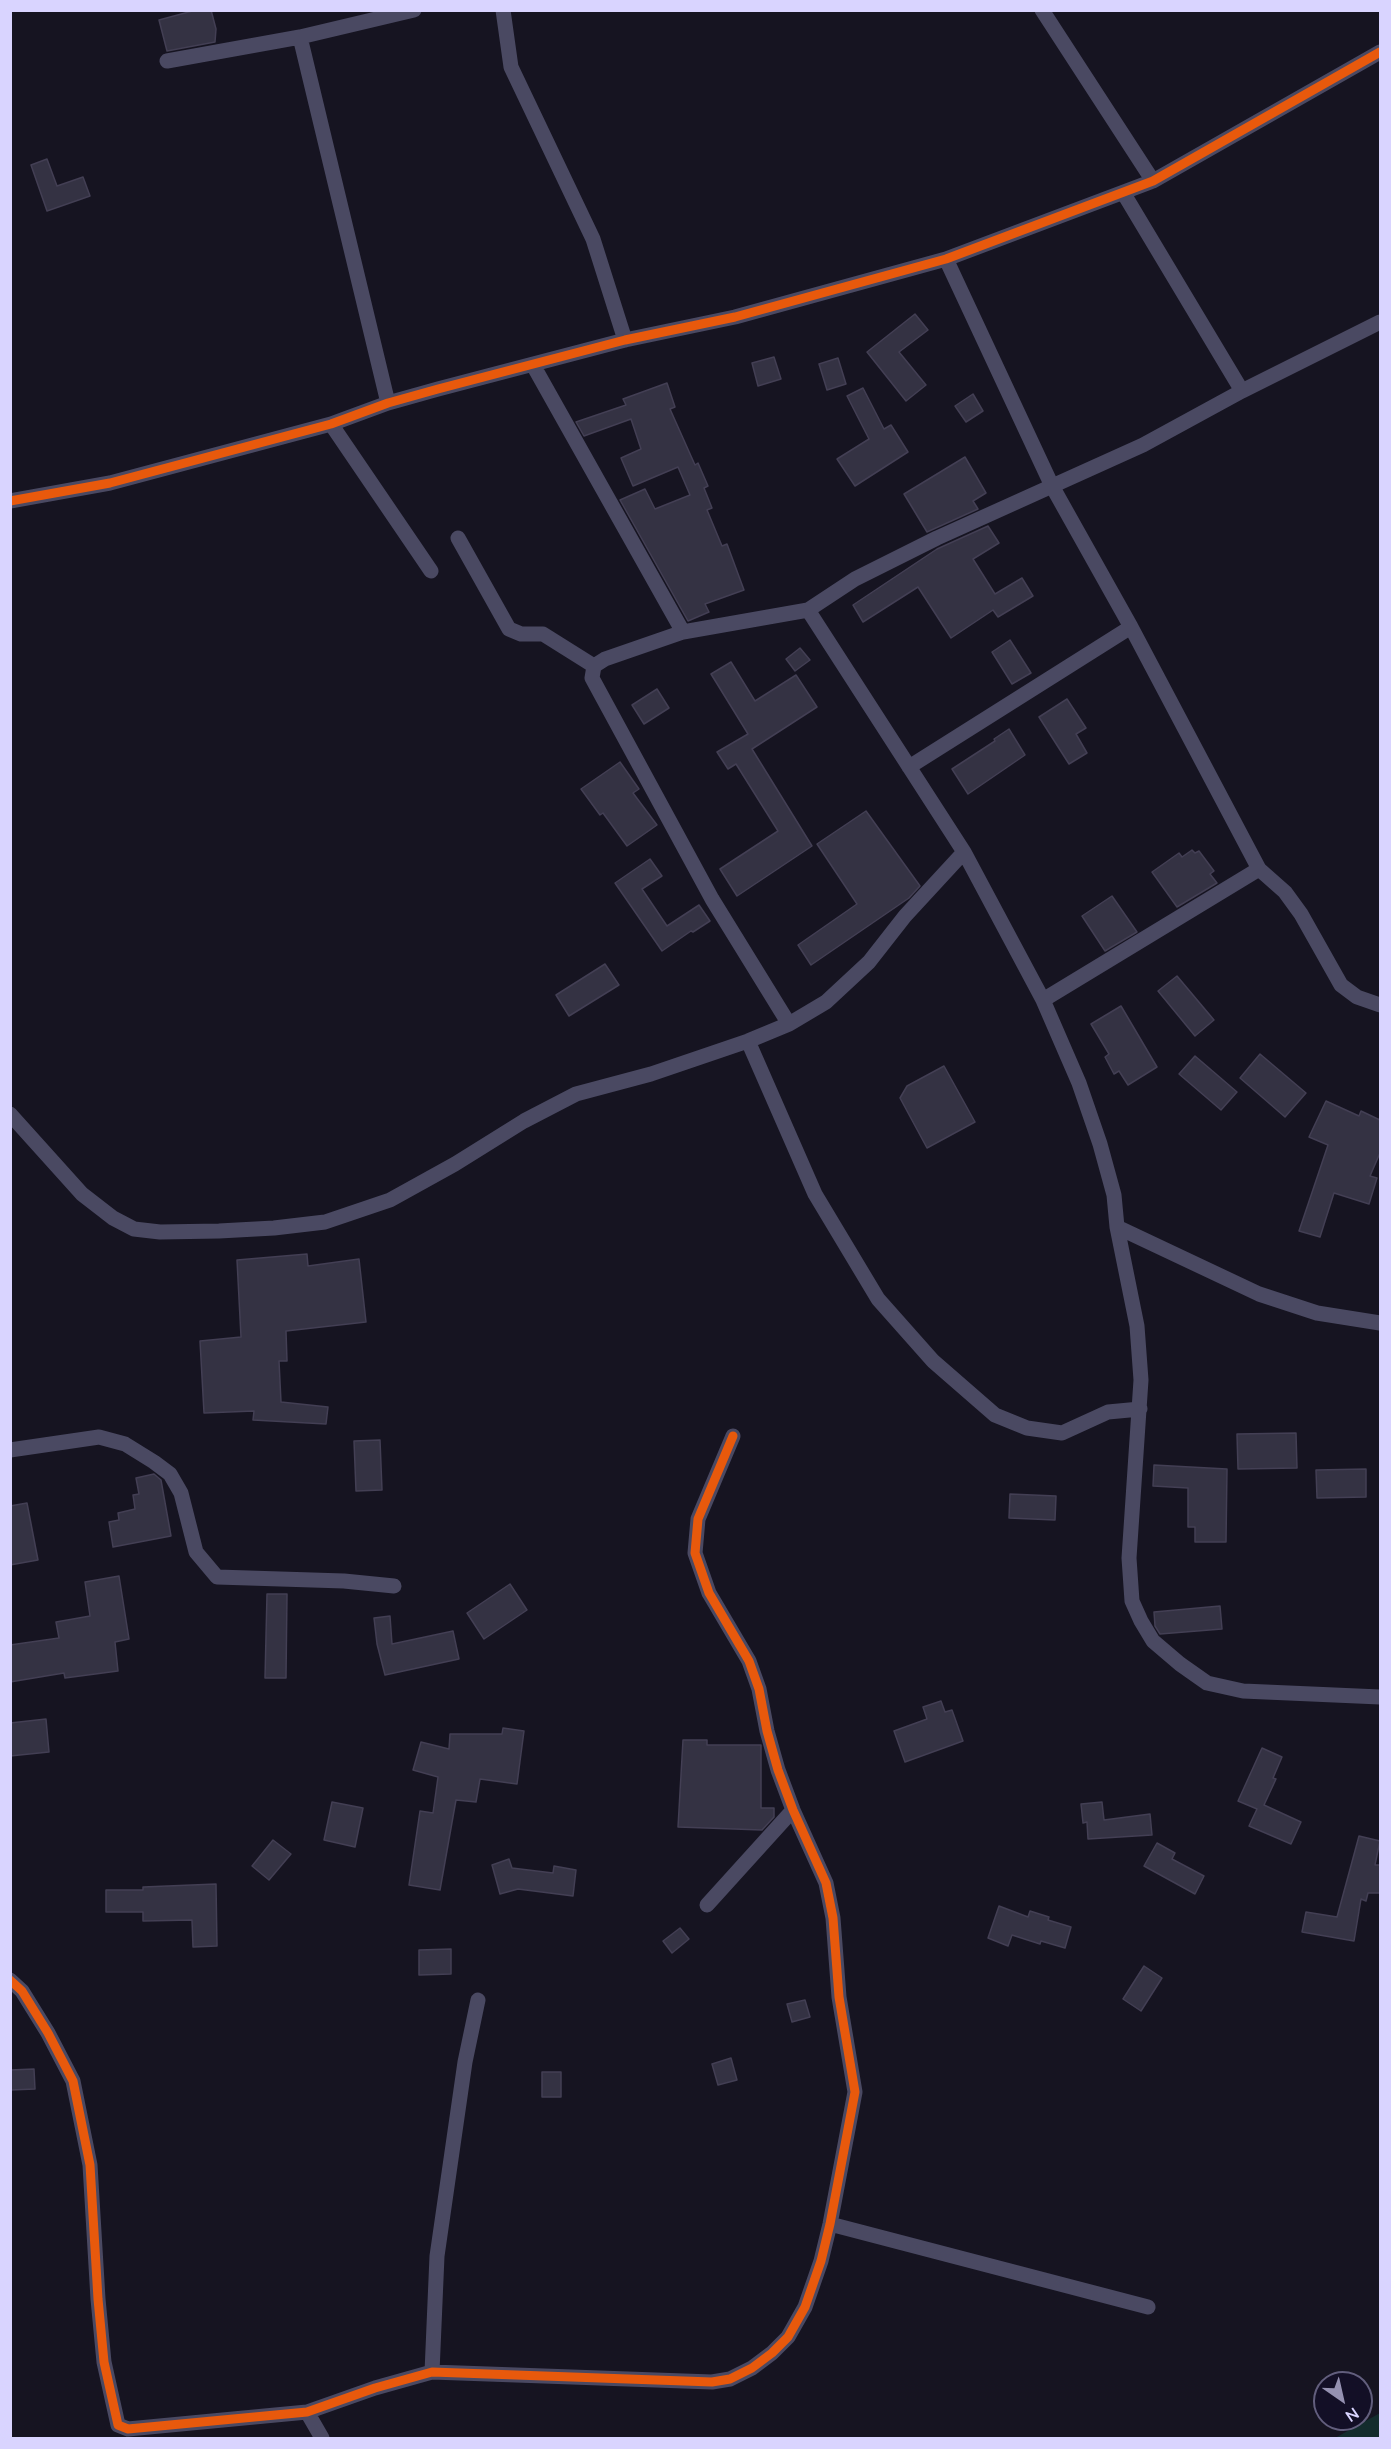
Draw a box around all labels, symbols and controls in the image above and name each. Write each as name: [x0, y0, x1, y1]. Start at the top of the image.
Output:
north arrow: [1313, 2371, 1373, 2431]
text: N: [1341, 2402, 1363, 2427]

